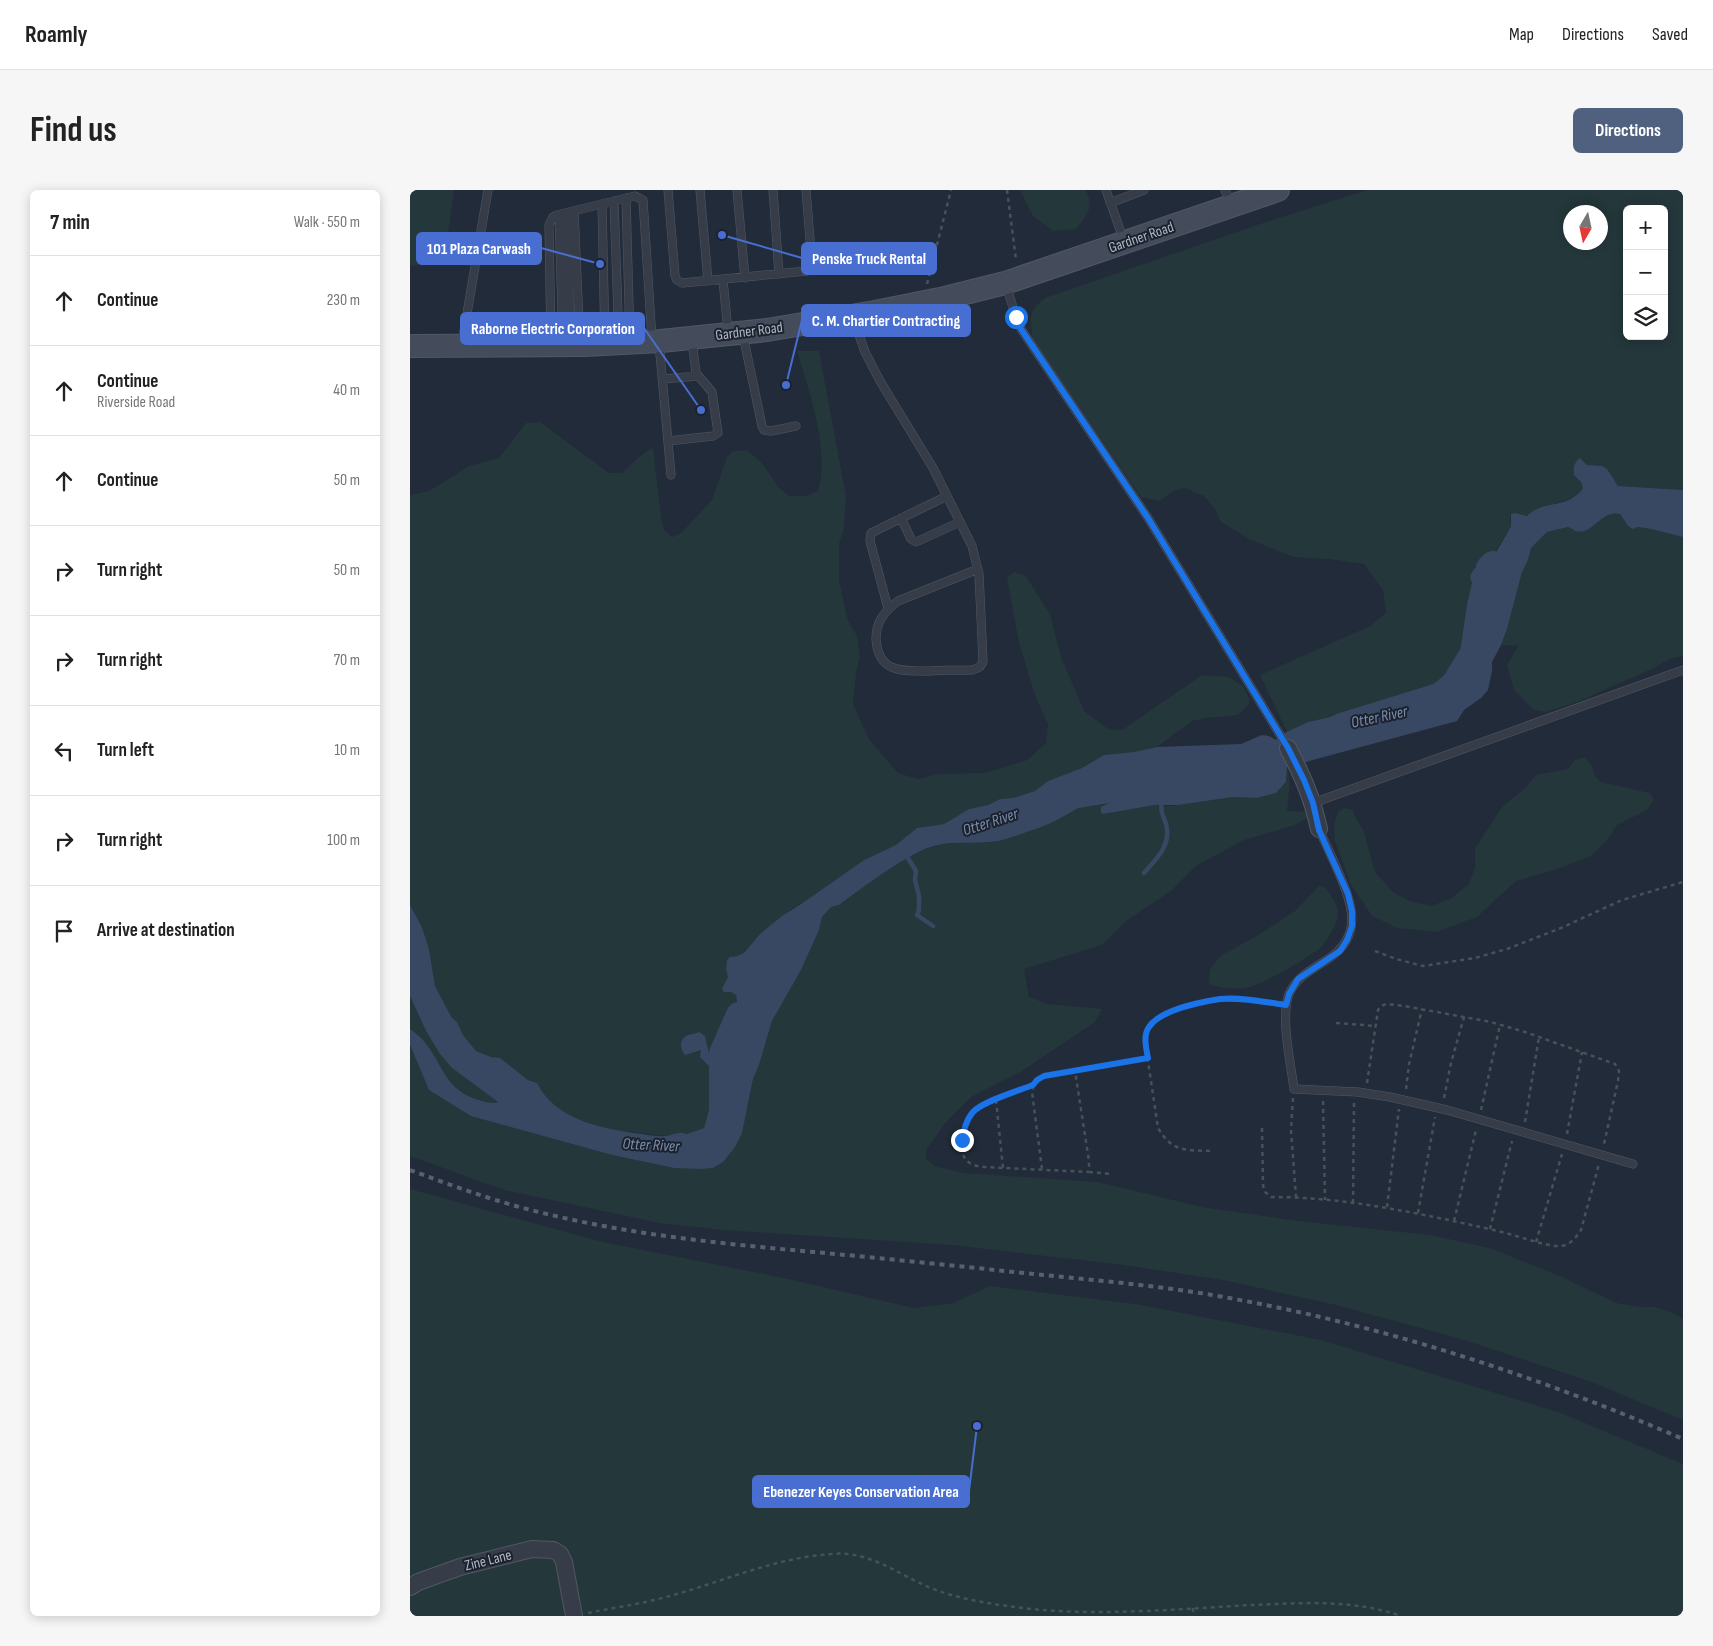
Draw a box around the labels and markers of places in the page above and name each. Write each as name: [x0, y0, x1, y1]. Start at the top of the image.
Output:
callout: 101 Plaza Carwash: [417, 233, 541, 264]
callout: Penske Truck Rental: [802, 243, 936, 274]
callout: C. M. Chartier Contracting: [802, 305, 970, 336]
callout: Raborne Electric Corporation: [461, 313, 644, 344]
callout: Ebenezer Keyes Conservation Area: [753, 1476, 969, 1507]

